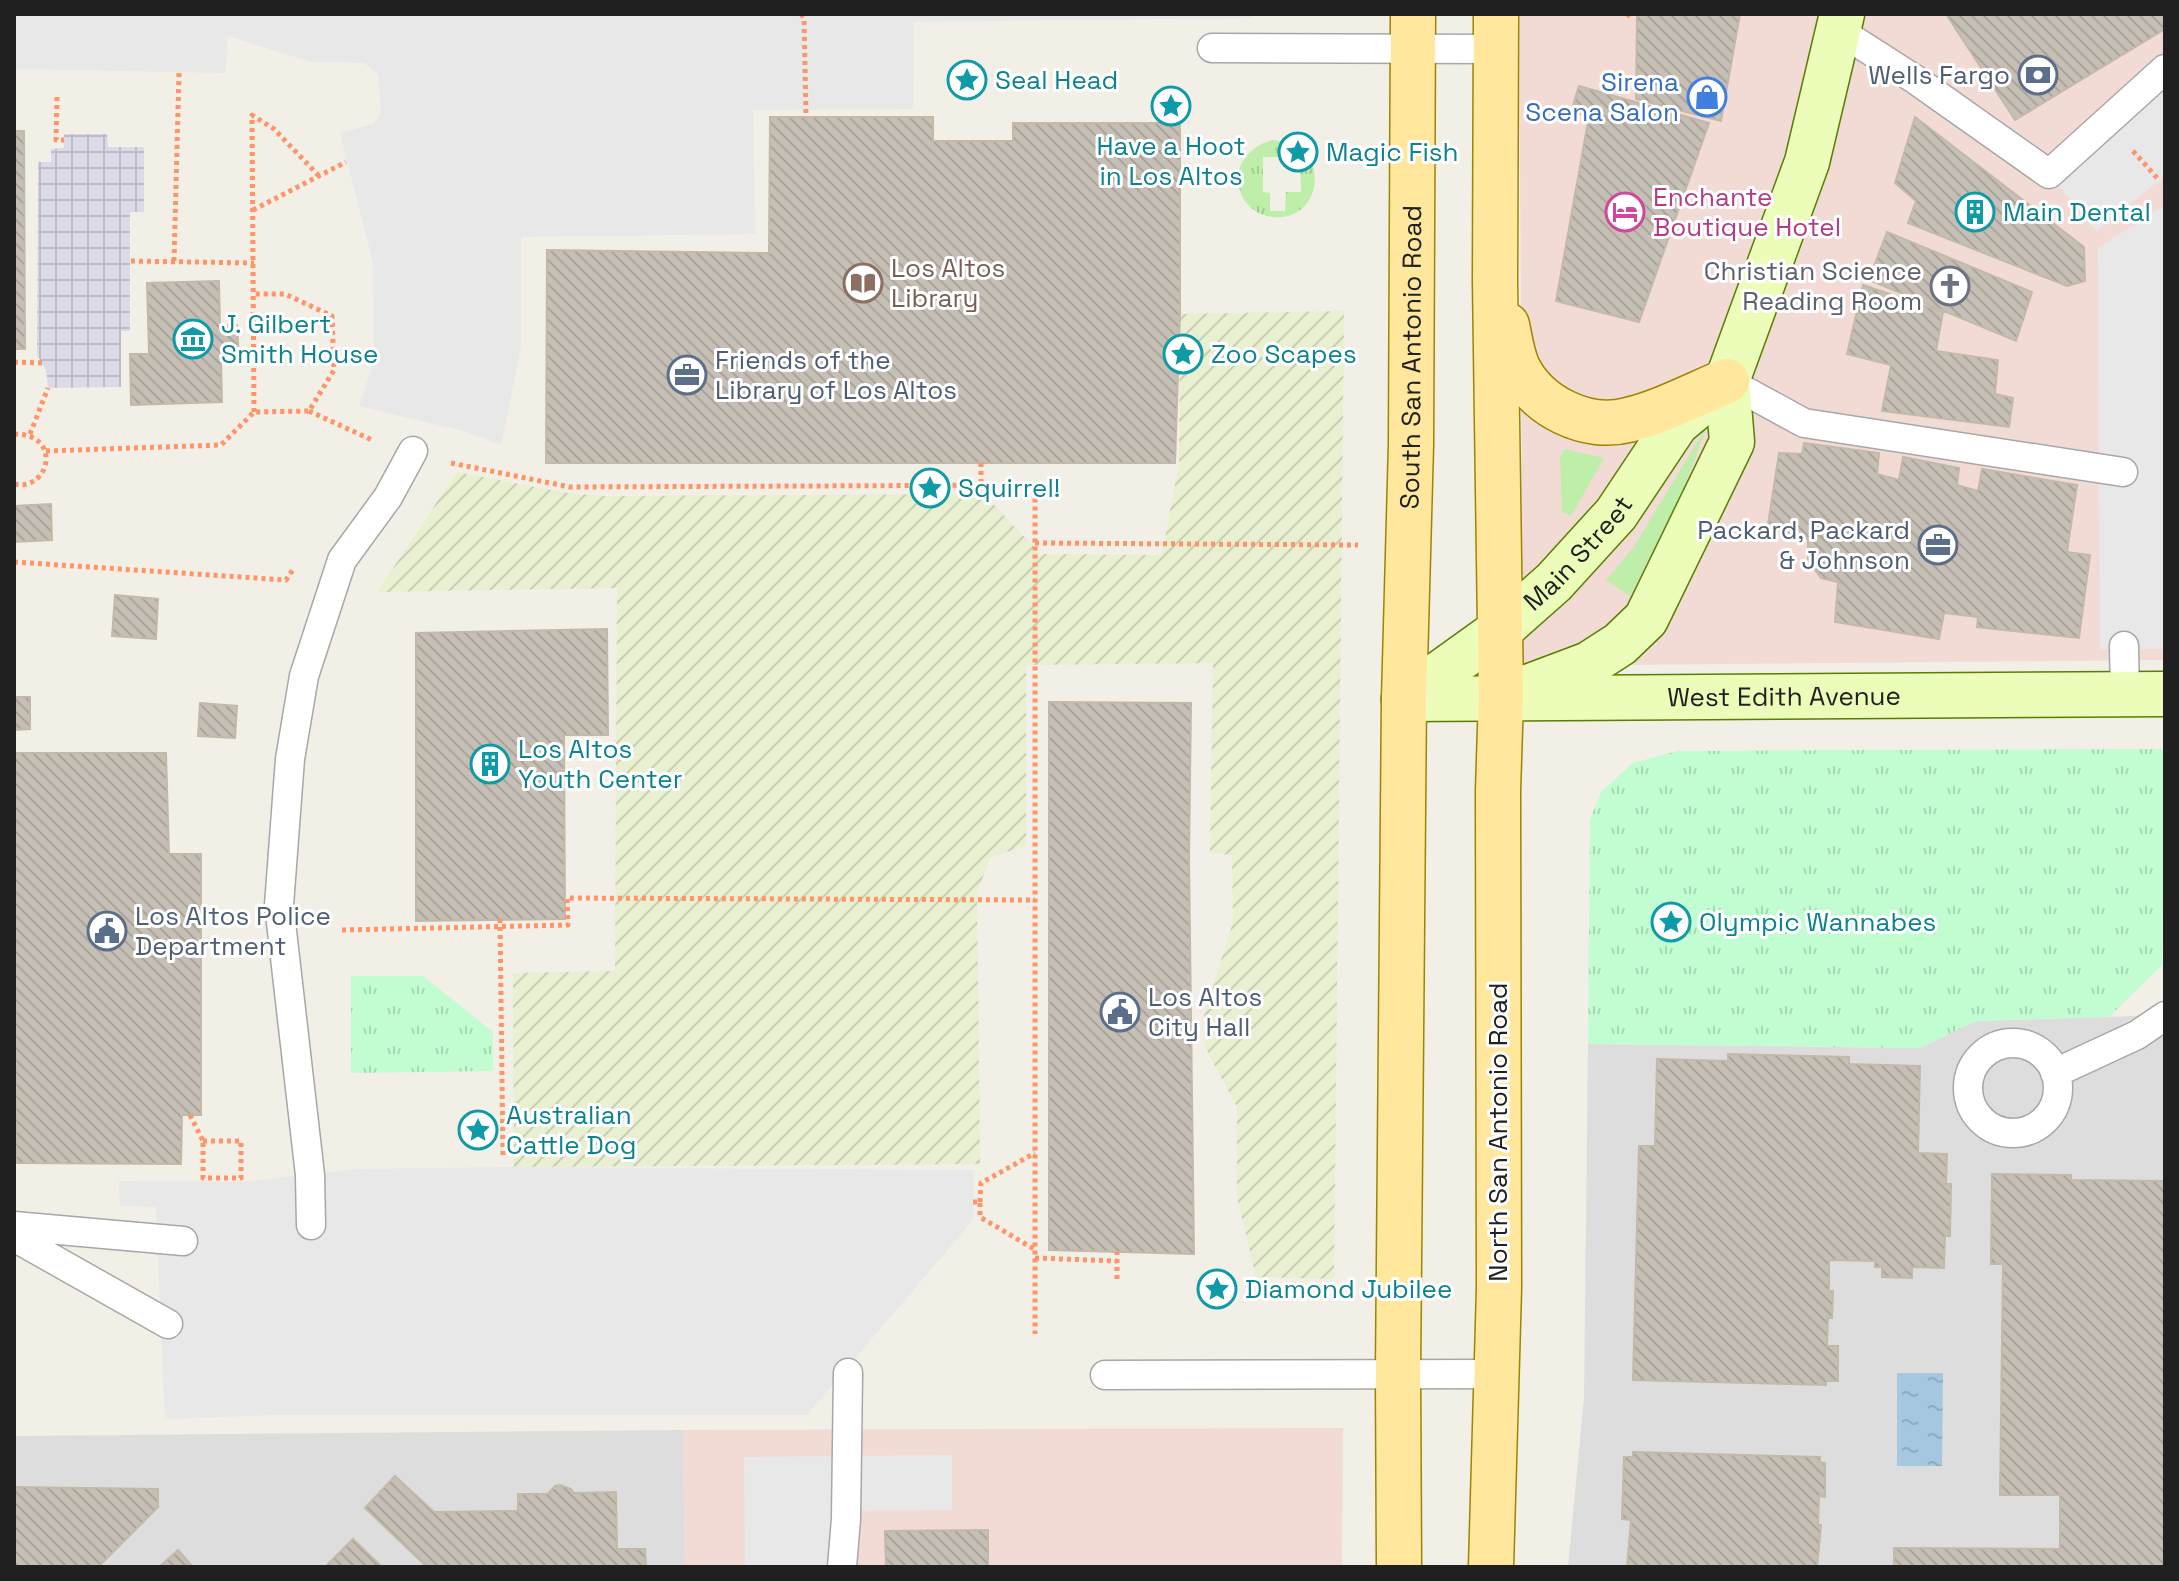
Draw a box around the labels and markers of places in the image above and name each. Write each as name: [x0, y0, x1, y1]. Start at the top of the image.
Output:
bank icon: Wells Fargo: [2017, 54, 2059, 96]
place label: Wells Fargo: [1868, 58, 2010, 92]
place icon: Seal Head: [946, 59, 988, 101]
place label: Seal Head: [995, 63, 1118, 97]
place label: Sirena Scena Salon: [1525, 65, 1679, 129]
shop icon: Sirena Scena Salon: [1686, 76, 1728, 118]
place icon: Have a Hoot in Los Altos: [1150, 85, 1192, 127]
place label: Have a Hoot in Los Altos: [1096, 129, 1246, 193]
place icon: Magic Fish: [1277, 131, 1319, 173]
place label: Magic Fish: [1326, 135, 1458, 169]
place label: Enchante Boutique Hotel: [1653, 180, 1841, 244]
hotel icon: Enchante Boutique Hotel: [1604, 191, 1646, 233]
building icon: Main Dental: [1954, 191, 1996, 233]
place label: Main Dental: [2003, 195, 2151, 229]
place label: Los Altos Library: [891, 251, 1005, 315]
place label: Christian Science Reading Room: [1704, 254, 1922, 318]
library icon: Los Altos Library: [842, 262, 884, 304]
church icon: Christian Science Reading Room: [1929, 265, 1971, 307]
place label: J. Gilbert Smith House: [221, 307, 378, 371]
museum icon: J. Gilbert Smith House: [172, 318, 214, 360]
place icon: Zoo Scapes: [1162, 333, 1204, 375]
place label: Zoo Scapes: [1211, 337, 1357, 371]
place label: Friends of the Library of Los Altos: [715, 343, 957, 407]
office icon: Friends of the Library of Los Altos: [666, 354, 708, 396]
place icon: Squirrel!: [909, 467, 951, 509]
place label: Squirrel!: [958, 471, 1060, 505]
place label: Packard, Packard & Johnson: [1697, 513, 1910, 577]
office icon: Packard, Packard & Johnson: [1917, 524, 1959, 566]
place label: Los Altos Youth Center: [518, 732, 683, 796]
building icon: Los Altos Youth Center: [469, 743, 511, 785]
place label: Los Altos Police Department: [135, 899, 331, 963]
place icon: Olympic Wannabes: [1650, 901, 1692, 943]
place label: Olympic Wannabes: [1699, 905, 1936, 939]
public building icon: Los Altos Police Department: [86, 910, 128, 952]
place label: Los Altos City Hall: [1148, 980, 1262, 1044]
public building icon: Los Altos City Hall: [1099, 991, 1141, 1033]
place label: Australian Cattle Dog: [506, 1098, 636, 1162]
place icon: Australian Cattle Dog: [457, 1109, 499, 1151]
place icon: Diamond Jubilee: [1196, 1268, 1238, 1310]
place label: Diamond Jubilee: [1245, 1272, 1452, 1306]

